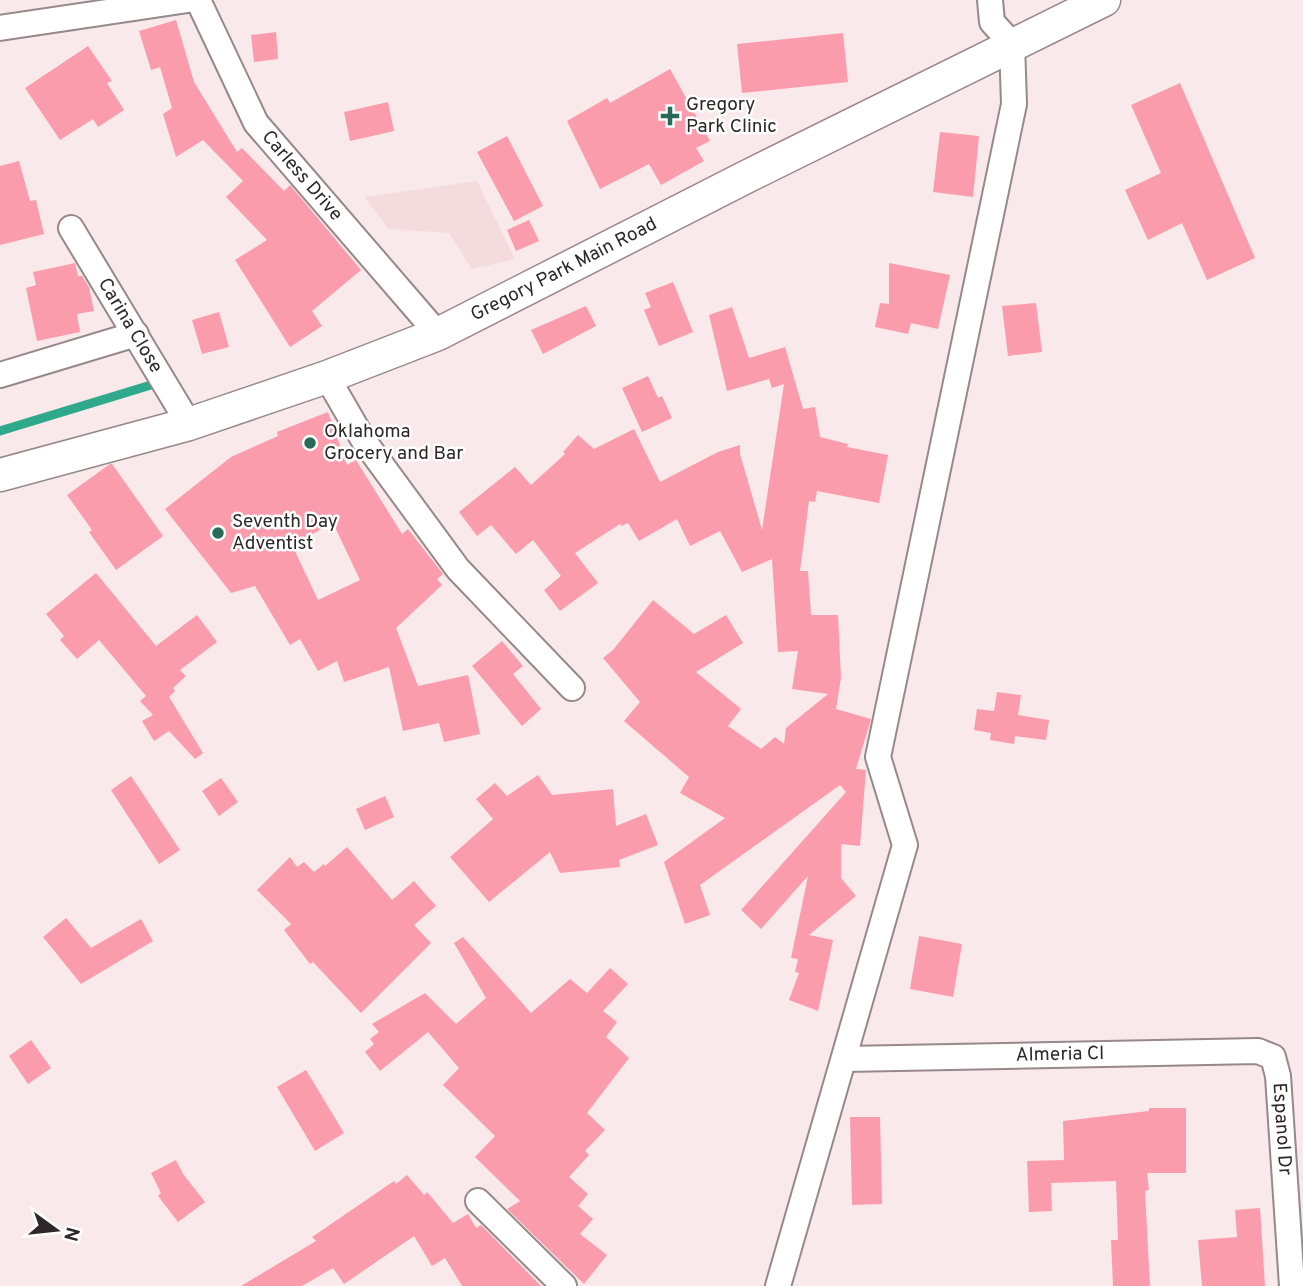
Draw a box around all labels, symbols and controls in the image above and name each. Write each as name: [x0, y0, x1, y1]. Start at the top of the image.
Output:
place label: Gregory Park Clinic: [686, 93, 777, 139]
marker: Gregory Park Clinic: [660, 106, 680, 126]
street label: Carless Drive: [256, 126, 347, 226]
street label: Gregory Park Main Road: [467, 212, 661, 327]
street label: Carina Close: [92, 274, 168, 378]
place label: Oklahoma Grocery and Bar: [324, 420, 464, 466]
marker: Oklahoma Grocery and Bar: [302, 435, 318, 451]
place label: Seventh Day Adventist: [232, 510, 338, 556]
marker: Seventh Day Adventist: [210, 525, 226, 541]
street label: Almeria Cl: [1015, 1042, 1104, 1068]
street label: Espanol Dr: [1266, 1082, 1297, 1177]
north arrow: [21, 1195, 91, 1265]
text: N: [57, 1224, 84, 1244]

